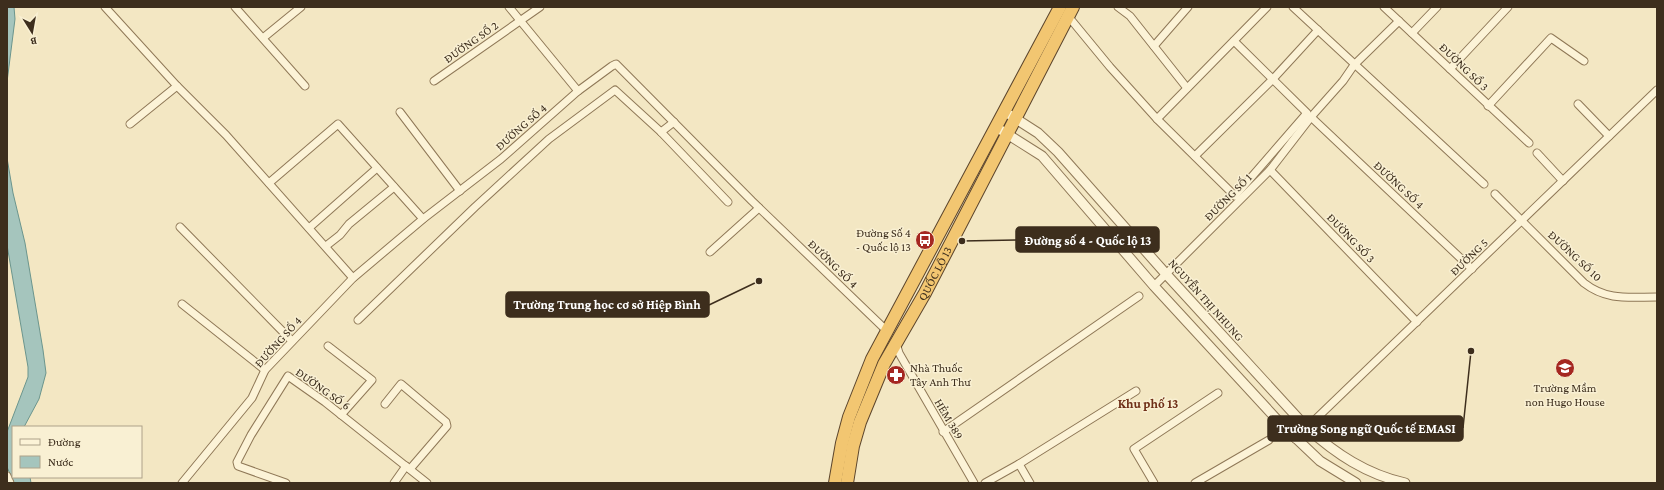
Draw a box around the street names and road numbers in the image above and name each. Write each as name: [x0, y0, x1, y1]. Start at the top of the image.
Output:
street label: ĐƯỜNG SỐ 2: [441, 18, 501, 66]
street label: ĐƯỜNG SỔ 3: [1436, 40, 1492, 94]
street label: ĐƯỜNG SỐ 4: [492, 101, 550, 153]
street label: ĐƯỜNG SỐ 4: [1371, 158, 1427, 212]
street label: ĐƯỜNG SỐ 1: [1201, 170, 1255, 224]
street label: ĐƯỜNG SỐ 3: [1324, 210, 1378, 266]
street label: ĐƯỜNG SỐ 10: [1545, 228, 1605, 285]
street label: ĐƯỜNG 5: [1447, 236, 1491, 278]
street label: ĐƯỜNG SỐ 4: [805, 237, 861, 291]
street label: QUỐC LỘ 13: [915, 244, 955, 303]
street label: NGUYỄN THỊ NHUNG: [1165, 256, 1247, 344]
street label: ĐƯỜNG SỐ 4: [252, 314, 304, 370]
street label: ĐƯỜNG SỐ 6: [293, 365, 353, 413]
street label: HẺM 389: [932, 396, 966, 442]

